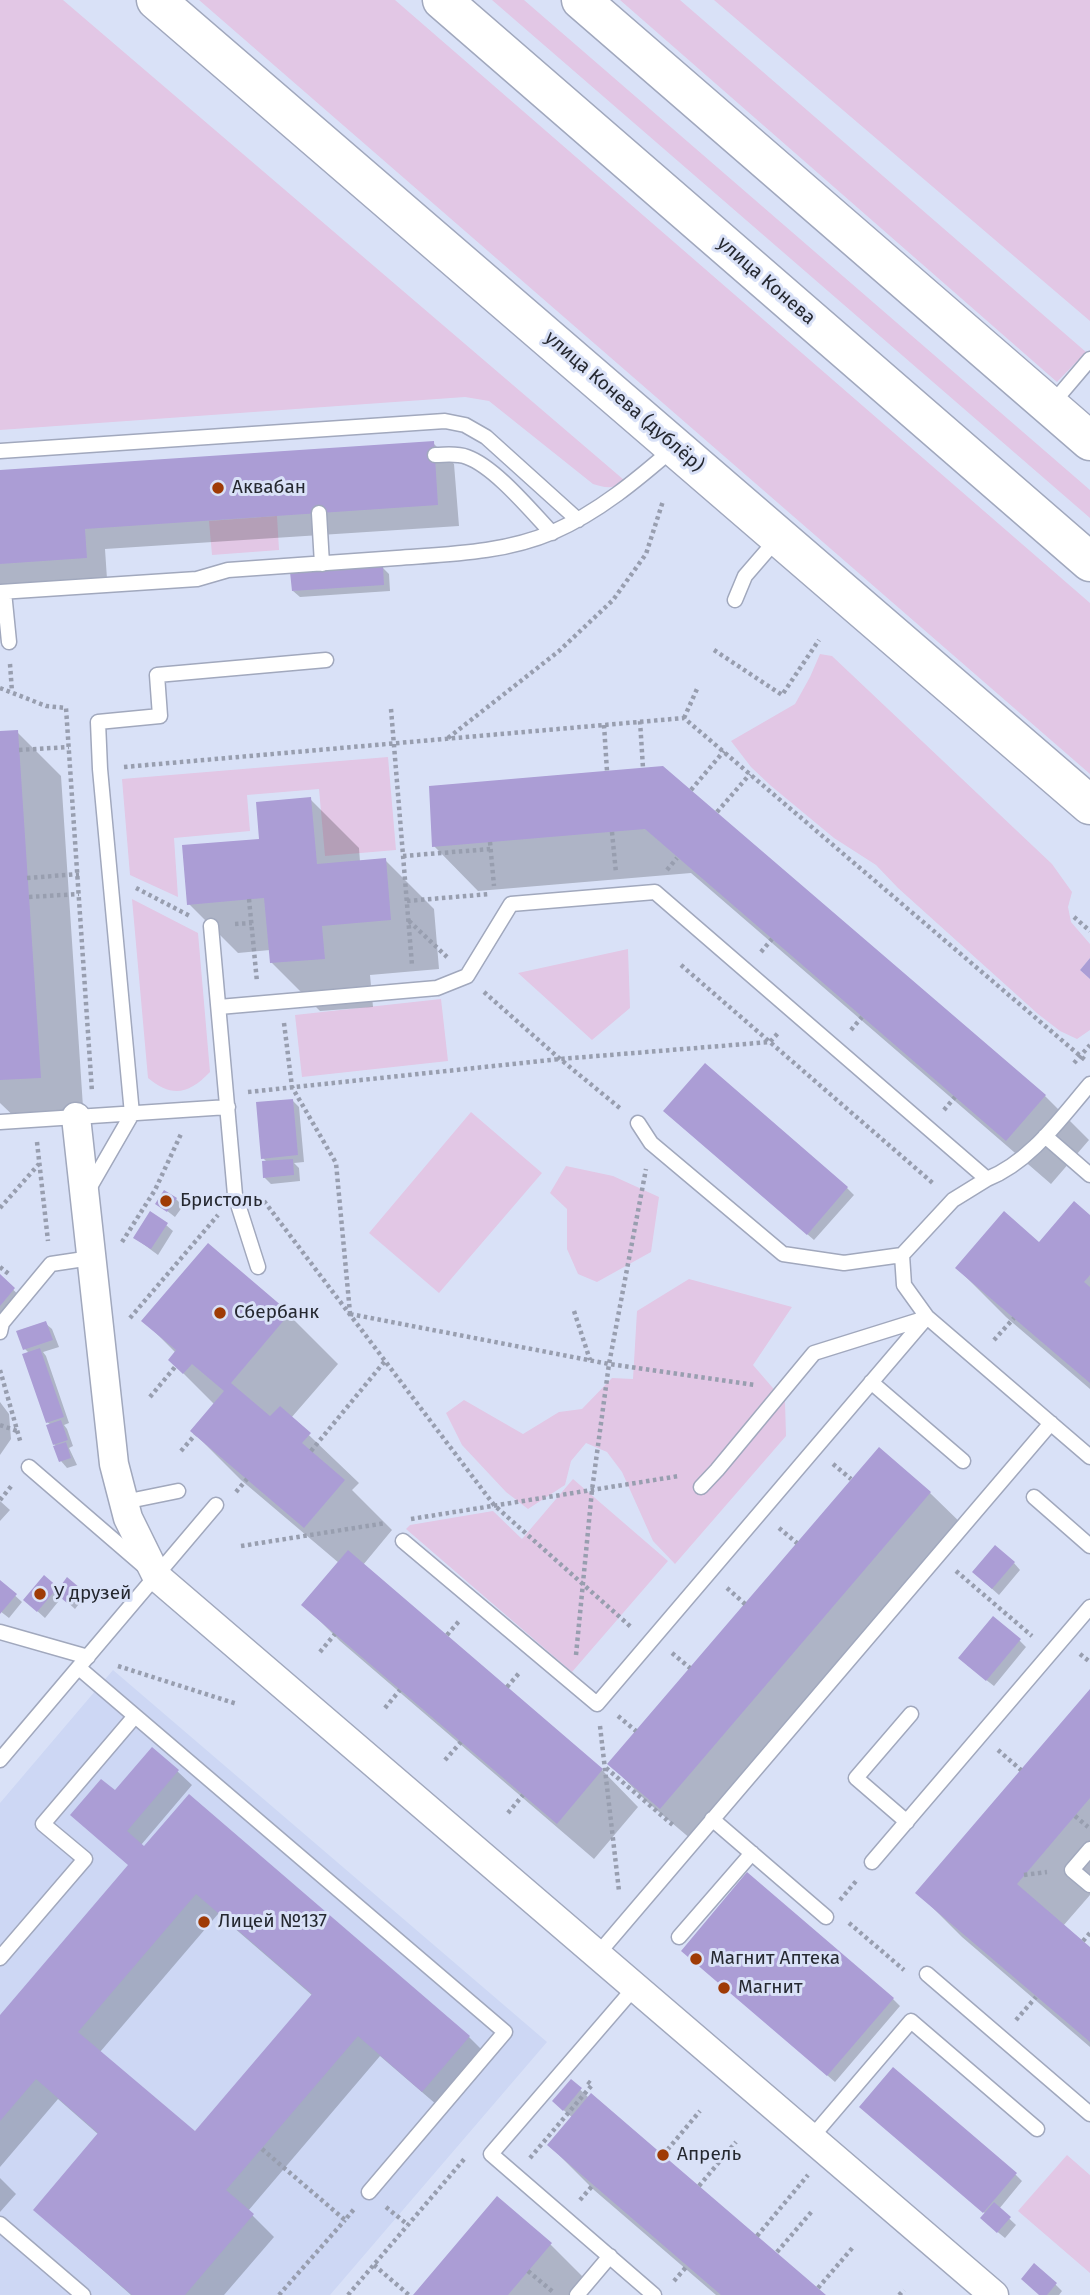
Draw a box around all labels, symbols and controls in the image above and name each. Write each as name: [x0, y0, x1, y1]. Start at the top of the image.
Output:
street label: улица Конева: [712, 232, 820, 330]
street label: улица Конева (дублёр): [540, 327, 708, 477]
place label: Аквабан: [232, 477, 306, 499]
marker: Аквабан: [210, 480, 226, 496]
place label: Бристоль: [180, 1190, 263, 1212]
marker: Бристоль: [158, 1193, 174, 1209]
place label: Сбербанк: [234, 1302, 319, 1324]
marker: Сбербанк: [212, 1305, 228, 1321]
place label: У друзей: [54, 1583, 131, 1605]
marker: У друзей: [32, 1586, 48, 1602]
place label: Лицей №137: [218, 1911, 327, 1933]
marker: Лицей №137: [196, 1914, 212, 1930]
place label: Магнит Аптека: [710, 1948, 840, 1970]
marker: Магнит Аптека: [688, 1951, 704, 1967]
place label: Магнит: [738, 1977, 803, 1999]
marker: Магнит: [716, 1980, 732, 1996]
place label: Апрель: [677, 2144, 741, 2166]
marker: Апрель: [655, 2147, 671, 2163]

